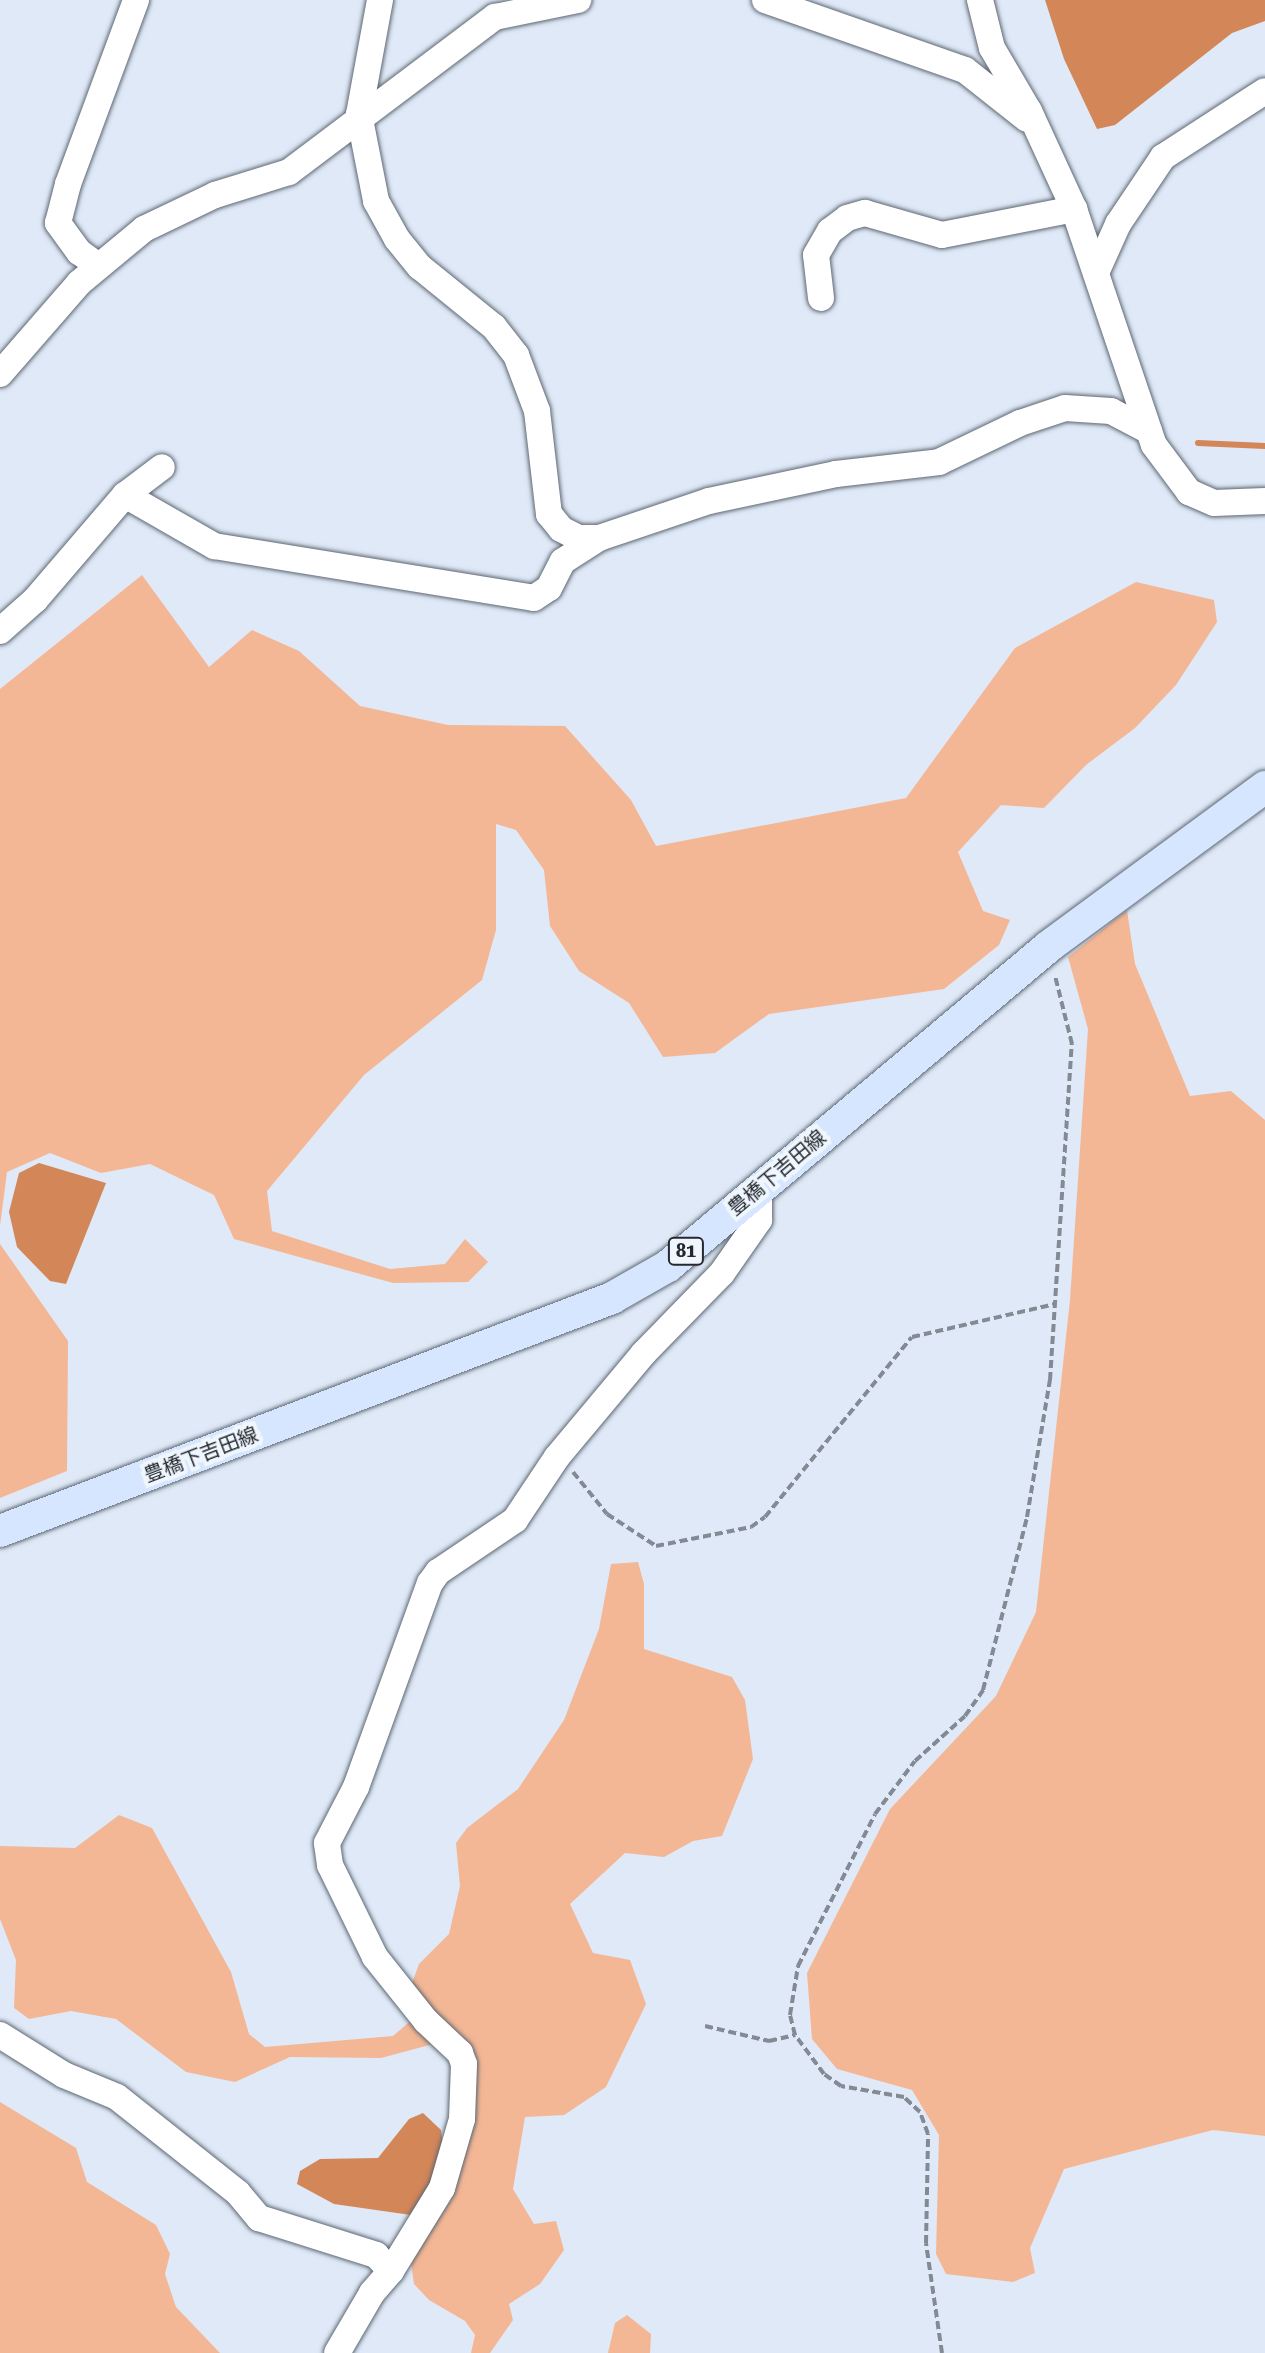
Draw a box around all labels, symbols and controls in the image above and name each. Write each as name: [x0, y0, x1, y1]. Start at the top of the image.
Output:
street label: 豊橋下吉田線: [723, 1125, 831, 1221]
road number: 81: [666, 1237, 706, 1265]
street label: 豊橋下吉田線: [141, 1422, 261, 1488]

